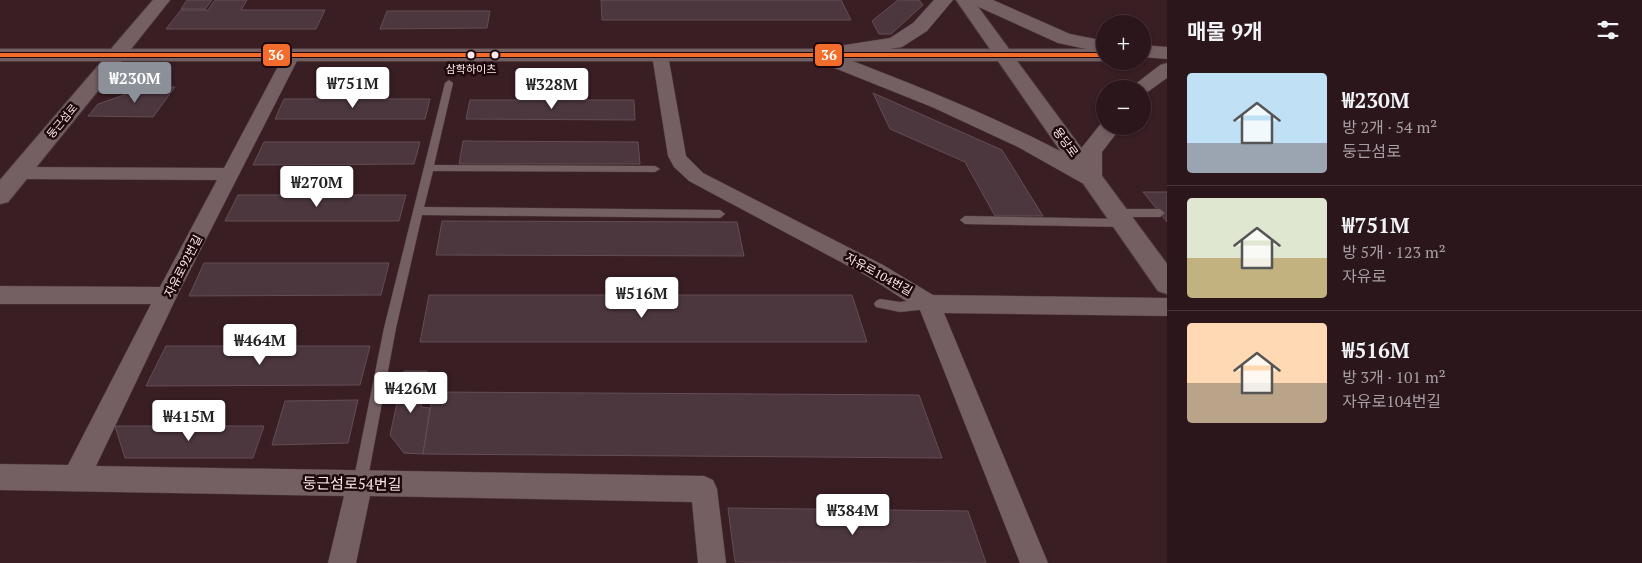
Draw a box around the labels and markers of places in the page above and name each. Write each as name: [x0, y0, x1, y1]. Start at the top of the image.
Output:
marker: 삼학하이츠: [466, 50, 476, 60]
unlabelled marker: [490, 50, 500, 60]
pin: ₩230M: [100, 62, 170, 104]
place label: 삼학하이츠: [446, 62, 496, 76]
pin: ₩751M: [318, 66, 388, 109]
pin: ₩328M: [517, 68, 587, 110]
pin: ₩270M: [282, 166, 352, 208]
pin: ₩516M: [607, 276, 677, 319]
pin: ₩464M: [225, 324, 295, 366]
pin: ₩426M: [376, 372, 446, 414]
pin: ₩415M: [154, 400, 224, 442]
pin: ₩384M: [818, 494, 888, 536]

